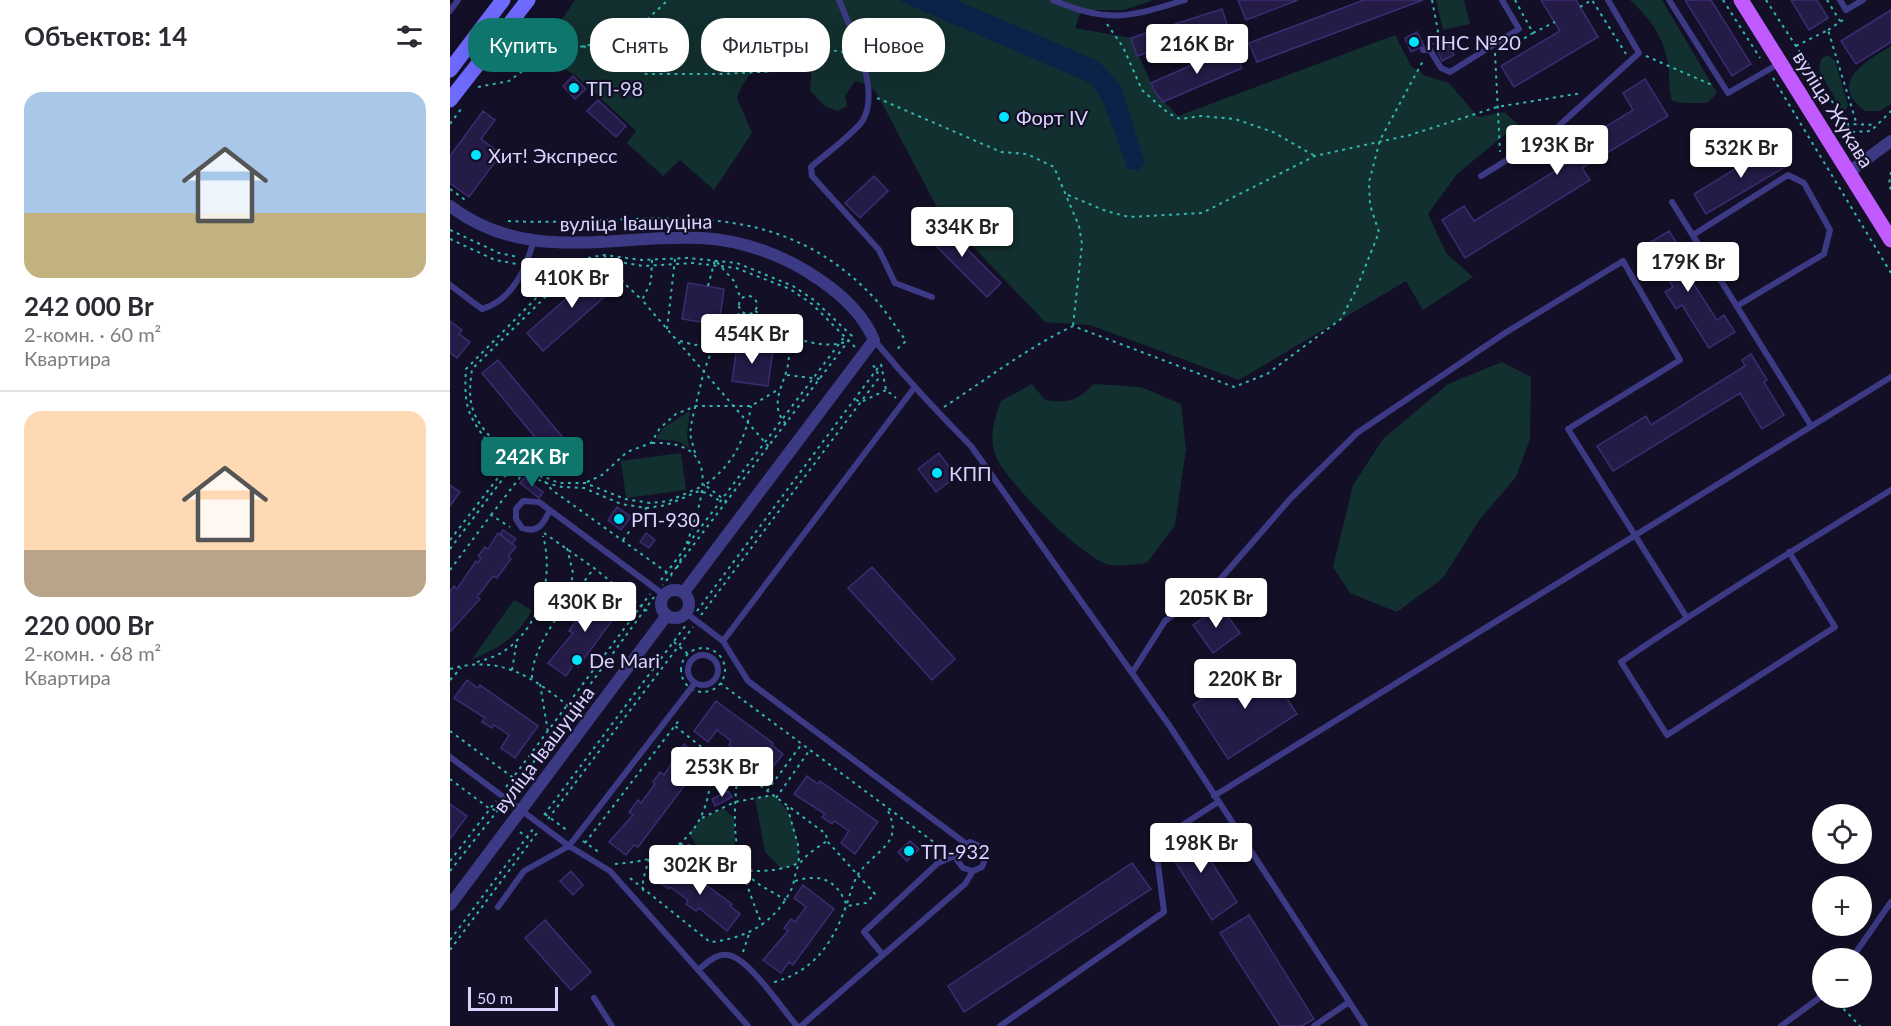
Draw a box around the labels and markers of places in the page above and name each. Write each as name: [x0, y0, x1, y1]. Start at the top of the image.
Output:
pin: 216K Br: [1142, 24, 1252, 75]
place label: ПНС №20: [1426, 30, 1521, 54]
marker: ПНС №20: [1407, 35, 1421, 49]
place label: ТП-98: [586, 76, 643, 100]
marker: ТП-98: [567, 81, 581, 95]
place label: Форт IV: [1016, 105, 1089, 129]
marker: Форт IV: [997, 110, 1011, 124]
pin: 193K Br: [1502, 125, 1612, 176]
pin: 532K Br: [1686, 128, 1796, 179]
place label: Хит! Экспресс: [488, 143, 618, 167]
marker: Хит! Экспресс: [469, 148, 483, 162]
pin: 334K Br: [907, 207, 1017, 258]
pin: 179K Br: [1633, 242, 1743, 293]
pin: 410K Br: [517, 258, 627, 309]
pin: 454K Br: [697, 314, 807, 365]
pin: 242K Br: [477, 437, 587, 488]
place label: КПП: [949, 461, 992, 485]
marker: КПП: [930, 466, 944, 480]
place label: РП-930: [631, 507, 700, 531]
marker: РП-930: [612, 512, 626, 526]
pin: 205K Br: [1161, 578, 1271, 629]
pin: 430K Br: [530, 582, 640, 633]
place label: De Mari: [589, 648, 660, 672]
marker: De Mari: [570, 653, 584, 667]
pin: 220K Br: [1190, 659, 1300, 710]
pin: 253K Br: [667, 747, 777, 798]
pin: 198K Br: [1146, 823, 1256, 874]
place label: ТП-932: [921, 839, 990, 863]
marker: ТП-932: [902, 844, 916, 858]
pin: 302K Br: [645, 845, 755, 896]

